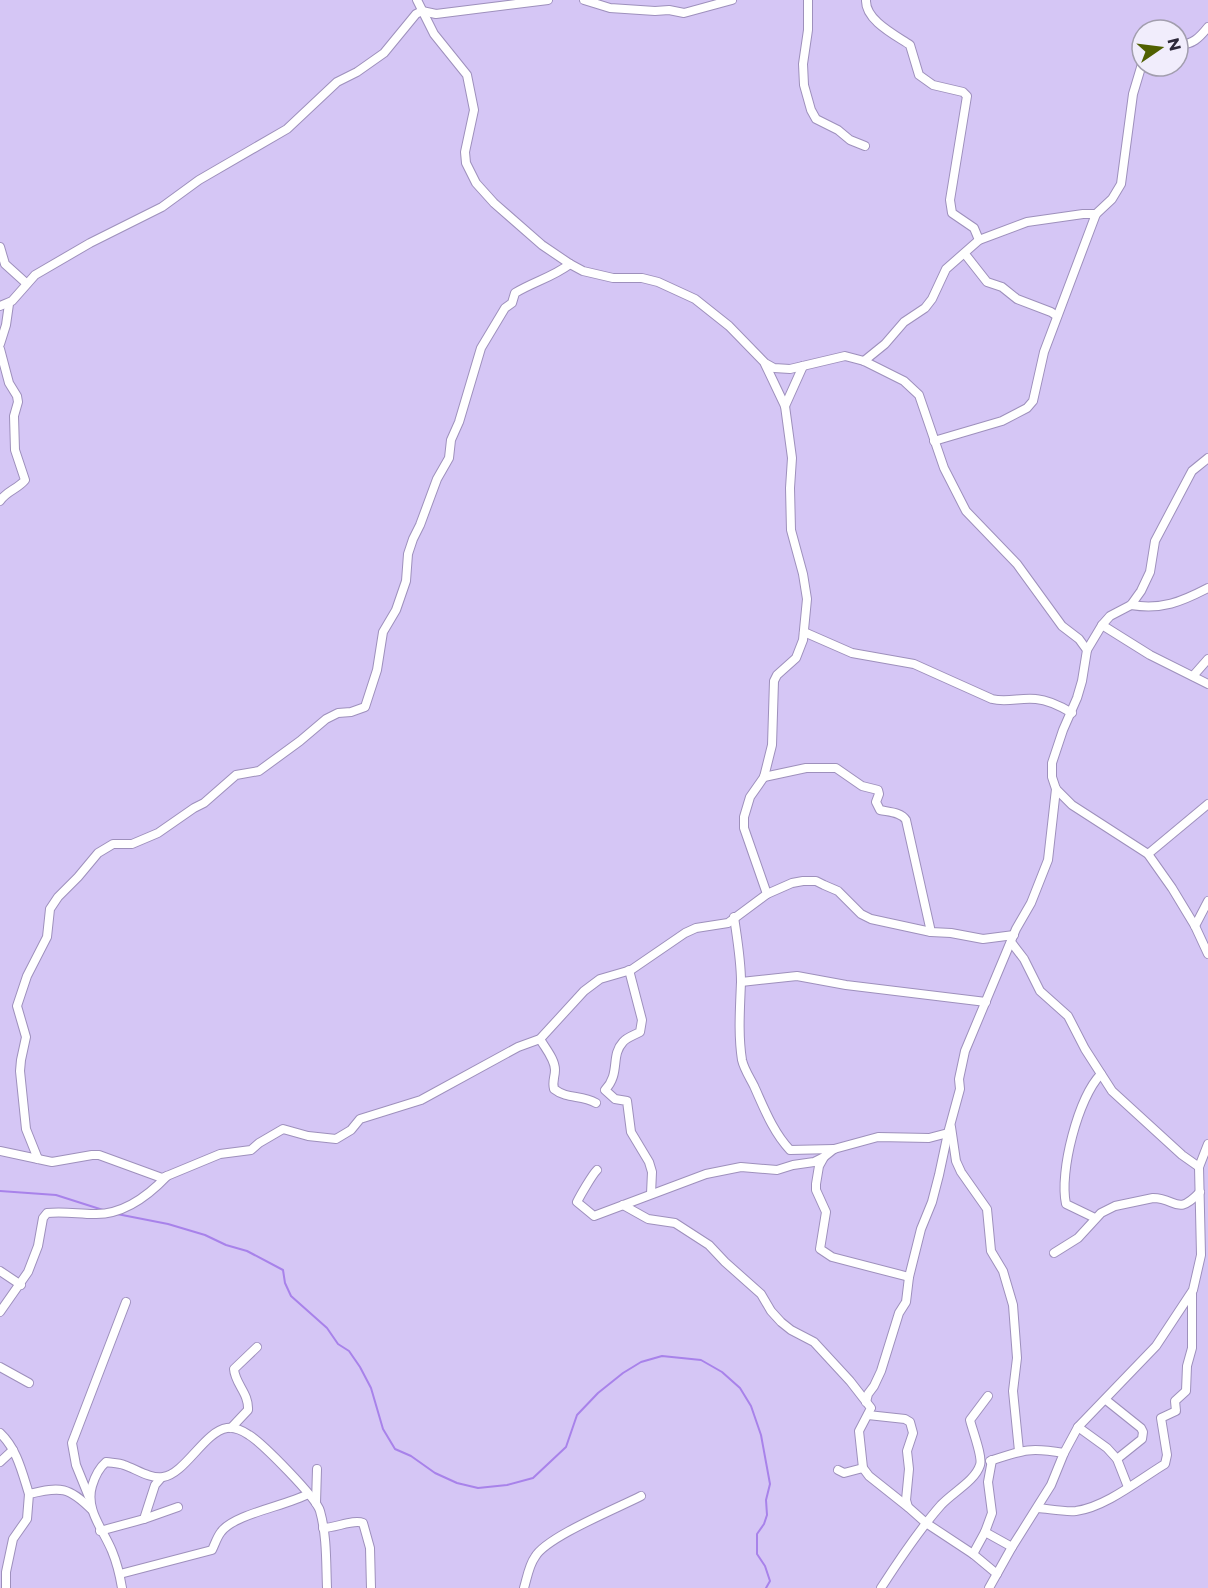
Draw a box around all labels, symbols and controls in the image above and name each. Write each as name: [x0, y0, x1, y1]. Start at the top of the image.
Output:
north arrow: [1130, 18, 1190, 78]
text: N: [1163, 36, 1185, 53]

